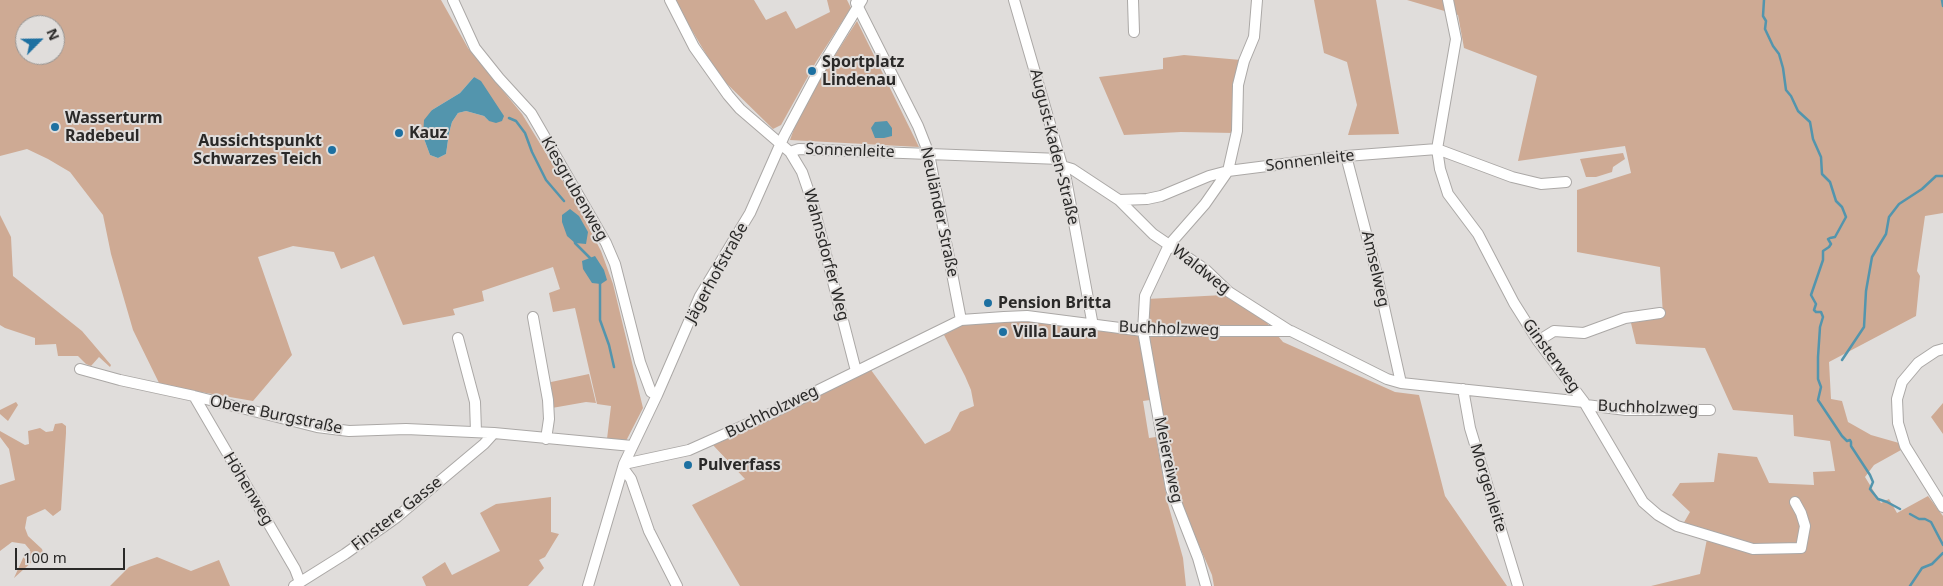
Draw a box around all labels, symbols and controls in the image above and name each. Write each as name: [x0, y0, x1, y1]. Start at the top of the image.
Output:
north arrow: [15, 15, 65, 65]
text: N: [42, 25, 64, 43]
place label: Sportplatz Lindenau: [822, 52, 904, 90]
marker: Sportplatz Lindenau: [806, 65, 818, 77]
street label: August-Kaden-Straße: [1025, 67, 1083, 227]
place label: Wasserturm Radebeul: [65, 108, 163, 146]
marker: Wasserturm Radebeul: [49, 121, 61, 133]
place label: Kauz: [409, 123, 447, 143]
marker: Kauz: [393, 127, 405, 139]
place label: Aussichtspunkt Schwarzes Teich: [193, 131, 322, 169]
street label: Kiesgrubenweg: [536, 133, 612, 245]
street label: Sonnenleite: [805, 140, 895, 162]
marker: Aussichtspunkt Schwarzes Teich: [326, 144, 338, 156]
street label: Neuländer Straße: [916, 145, 962, 279]
street label: Sonnenleite: [1265, 146, 1355, 176]
street label: Wahnsdorfer Weg: [799, 187, 853, 323]
street label: Jägerhofstraße: [682, 219, 752, 327]
street label: Amselweg: [1357, 229, 1393, 309]
street label: Waldweg: [1168, 241, 1234, 299]
place label: Pension Britta: [998, 293, 1111, 313]
marker: Pension Britta: [982, 297, 994, 309]
street label: Ginsterweg: [1518, 315, 1584, 397]
street label: Buchholzweg: [1118, 318, 1220, 340]
place label: Villa Laura: [1013, 322, 1097, 342]
marker: Villa Laura: [997, 326, 1009, 338]
street label: Buchholzweg: [723, 381, 821, 443]
street label: Obere Burgstraße: [208, 392, 344, 438]
street label: Buchholzweg: [1597, 397, 1699, 419]
street label: Meiereiweg: [1150, 415, 1186, 505]
street label: Morgenleite: [1465, 441, 1511, 535]
street label: Höhenweg: [219, 449, 277, 529]
place label: Pulverfass: [698, 455, 781, 475]
marker: Pulverfass: [682, 459, 694, 471]
street label: Finstere Gasse: [348, 473, 446, 555]
scale bar: [18, 538, 128, 570]
text: 100 m: [23, 547, 67, 567]

